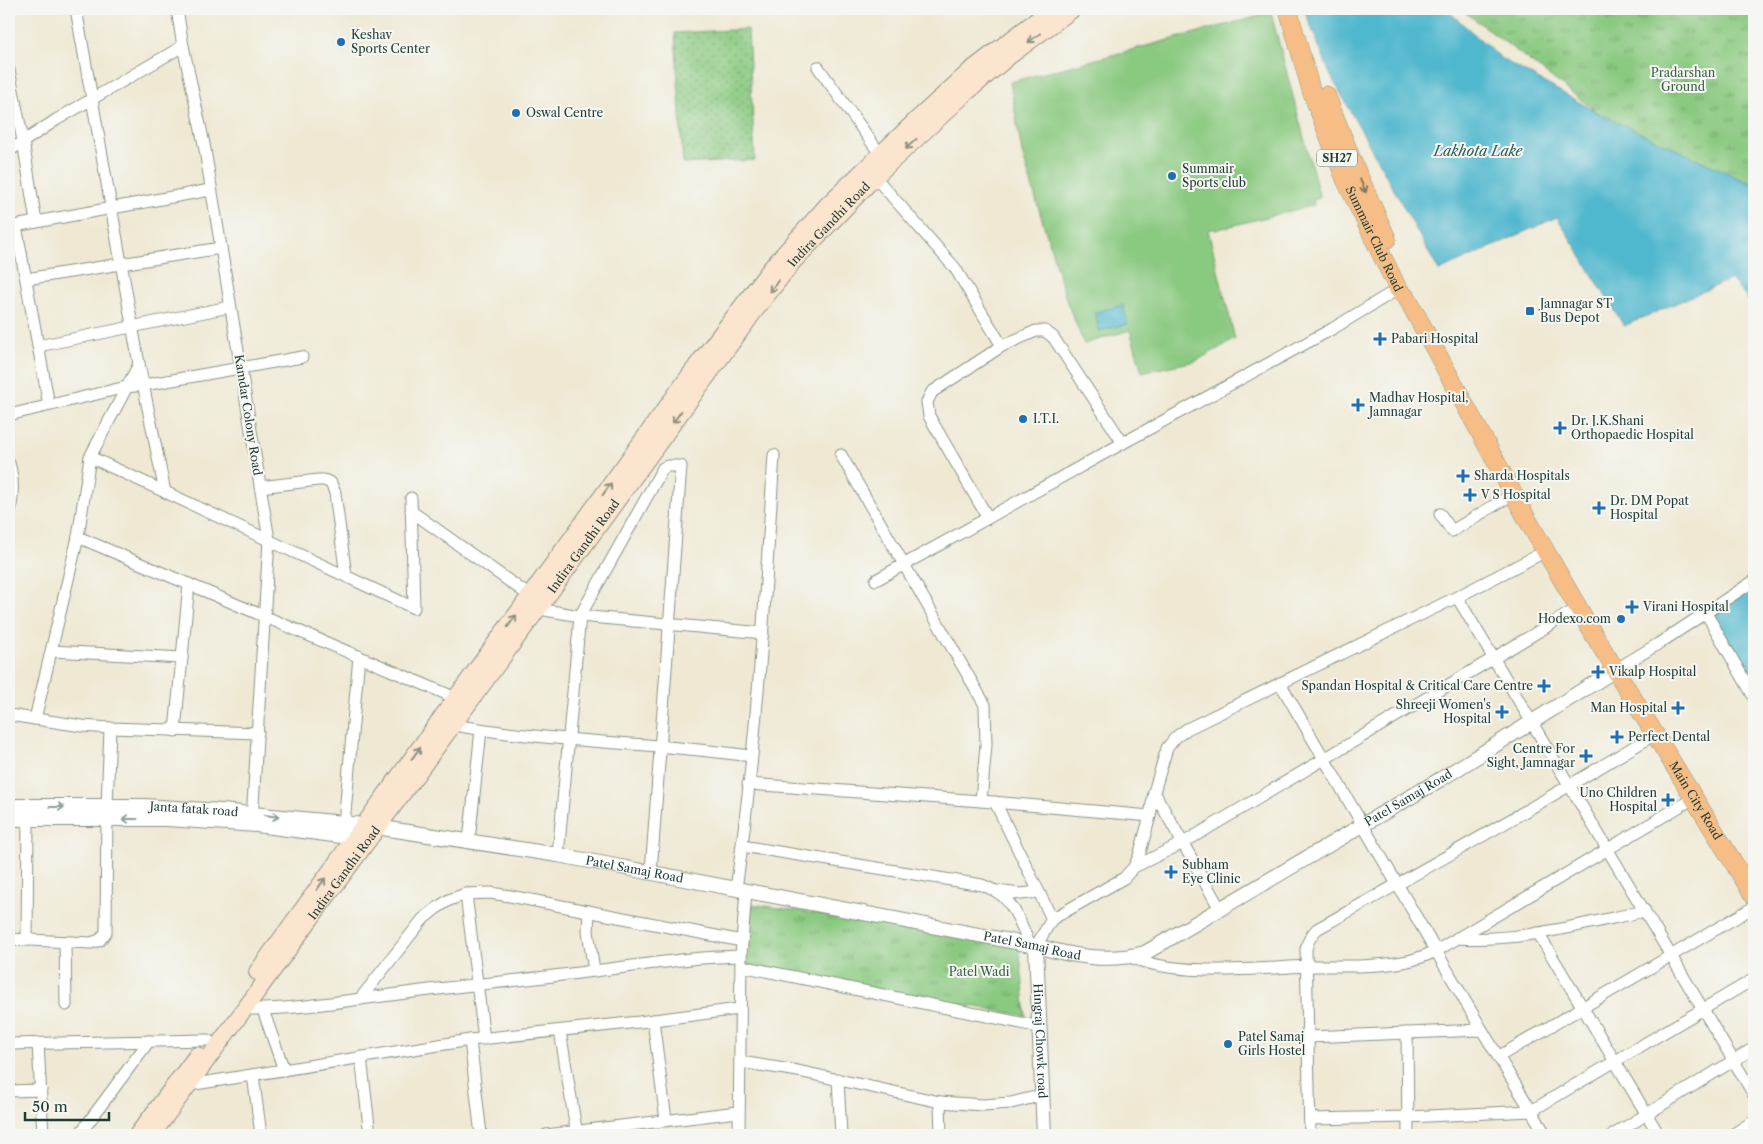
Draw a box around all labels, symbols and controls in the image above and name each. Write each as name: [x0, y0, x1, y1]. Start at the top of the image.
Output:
place label: Keshav Sports Center: [351, 27, 430, 56]
one-way arrow: [1027, 33, 1041, 43]
marker: Keshav Sports Center: [335, 36, 347, 48]
park label: Pradarshan Ground: [1651, 65, 1716, 94]
place label: Oswal Centre: [526, 105, 603, 120]
marker: Oswal Centre: [510, 107, 522, 119]
one-way arrow: [904, 138, 917, 150]
water label: Lakhota Lake: [1433, 142, 1523, 160]
road number: SH27: [1317, 150, 1357, 167]
place label: Summair Sports club: [1182, 161, 1246, 190]
marker: Summair Sports club: [1166, 170, 1178, 182]
street label: Indira Gandhi Road: [784, 178, 874, 270]
one-way arrow: [1359, 178, 1369, 193]
street label: Summair Club Road: [1343, 183, 1406, 295]
one-way arrow: [769, 279, 779, 293]
place label: Jamnagar ST Bus Depot: [1538, 296, 1612, 325]
marker: Jamnagar ST Bus Depot: [1524, 305, 1536, 317]
place label: Pabari Hospital: [1391, 331, 1479, 346]
marker: Pabari Hospital: [1373, 332, 1387, 346]
street label: Kamdar Colony Road: [232, 353, 266, 477]
place label: Madhav Hospital, Jamnagar: [1367, 390, 1468, 419]
marker: Madhav Hospital, Jamnagar: [1351, 398, 1365, 412]
one-way arrow: [672, 410, 683, 423]
place label: I.T.I.: [1033, 411, 1059, 426]
marker: I.T.I.: [1017, 413, 1029, 425]
place label: Dr. J.K.Shani Orthopaedic Hospital: [1571, 413, 1694, 442]
marker: Dr. J.K.Shani Orthopaedic Hospital: [1553, 421, 1567, 435]
place label: Sharda Hospitals: [1474, 468, 1570, 483]
marker: Sharda Hospitals: [1456, 469, 1470, 483]
one-way arrow: [602, 483, 612, 497]
place label: V S Hospital: [1480, 487, 1551, 502]
marker: V S Hospital: [1463, 488, 1477, 502]
place label: Dr. DM Popat Hospital: [1610, 493, 1689, 522]
street label: Indira Gandhi Road: [544, 496, 623, 596]
marker: Dr. DM Popat Hospital: [1592, 501, 1606, 515]
place label: Virani Hospital: [1642, 599, 1729, 614]
marker: Virani Hospital: [1625, 600, 1639, 614]
place label: Hodexo.com: [1538, 611, 1611, 626]
marker: Hodexo.com: [1615, 613, 1627, 625]
one-way arrow: [507, 614, 517, 628]
place label: Vikalp Hospital: [1608, 664, 1697, 679]
marker: Vikalp Hospital: [1591, 665, 1605, 679]
place label: Spandan Hospital & Critical Care Centre: [1301, 678, 1533, 693]
marker: Spandan Hospital & Critical Care Centre: [1537, 679, 1551, 693]
place label: Shreeji Women's Hospital: [1396, 697, 1491, 726]
place label: Man Hospital: [1590, 700, 1667, 715]
marker: Man Hospital: [1671, 701, 1685, 715]
marker: Shreeji Women's Hospital: [1495, 705, 1509, 719]
place label: Perfect Dental: [1628, 729, 1711, 744]
marker: Perfect Dental: [1610, 730, 1624, 744]
place label: Centre For Sight, Jamnagar: [1487, 741, 1575, 770]
one-way arrow: [411, 747, 422, 760]
marker: Centre For Sight, Jamnagar: [1579, 749, 1593, 763]
street label: Main City Road: [1666, 758, 1726, 843]
street label: Patel Samaj Road: [1362, 766, 1455, 829]
place label: Uno Children Hospital: [1580, 785, 1657, 814]
marker: Uno Children Hospital: [1661, 793, 1675, 807]
street label: Janta fatak road: [147, 798, 240, 820]
one-way arrow: [49, 802, 65, 812]
one-way arrow: [264, 811, 280, 821]
one-way arrow: [122, 814, 138, 824]
street label: Indira Gandhi Road: [305, 822, 384, 922]
street label: Patel Samaj Road: [584, 852, 685, 886]
place label: Subham Eye Clinic: [1182, 857, 1240, 886]
marker: Subham Eye Clinic: [1164, 865, 1178, 879]
one-way arrow: [316, 877, 326, 891]
street label: Patel Samaj Road: [982, 928, 1083, 963]
park label: Patel Wadi: [949, 964, 1010, 979]
street label: Hingraj Chowk road: [1031, 983, 1050, 1099]
place label: Patel Samaj Girls Hostel: [1238, 1029, 1306, 1058]
marker: Patel Samaj Girls Hostel: [1222, 1038, 1234, 1050]
scale bar: [25, 1089, 109, 1121]
text: 50 m: [32, 1097, 68, 1116]

